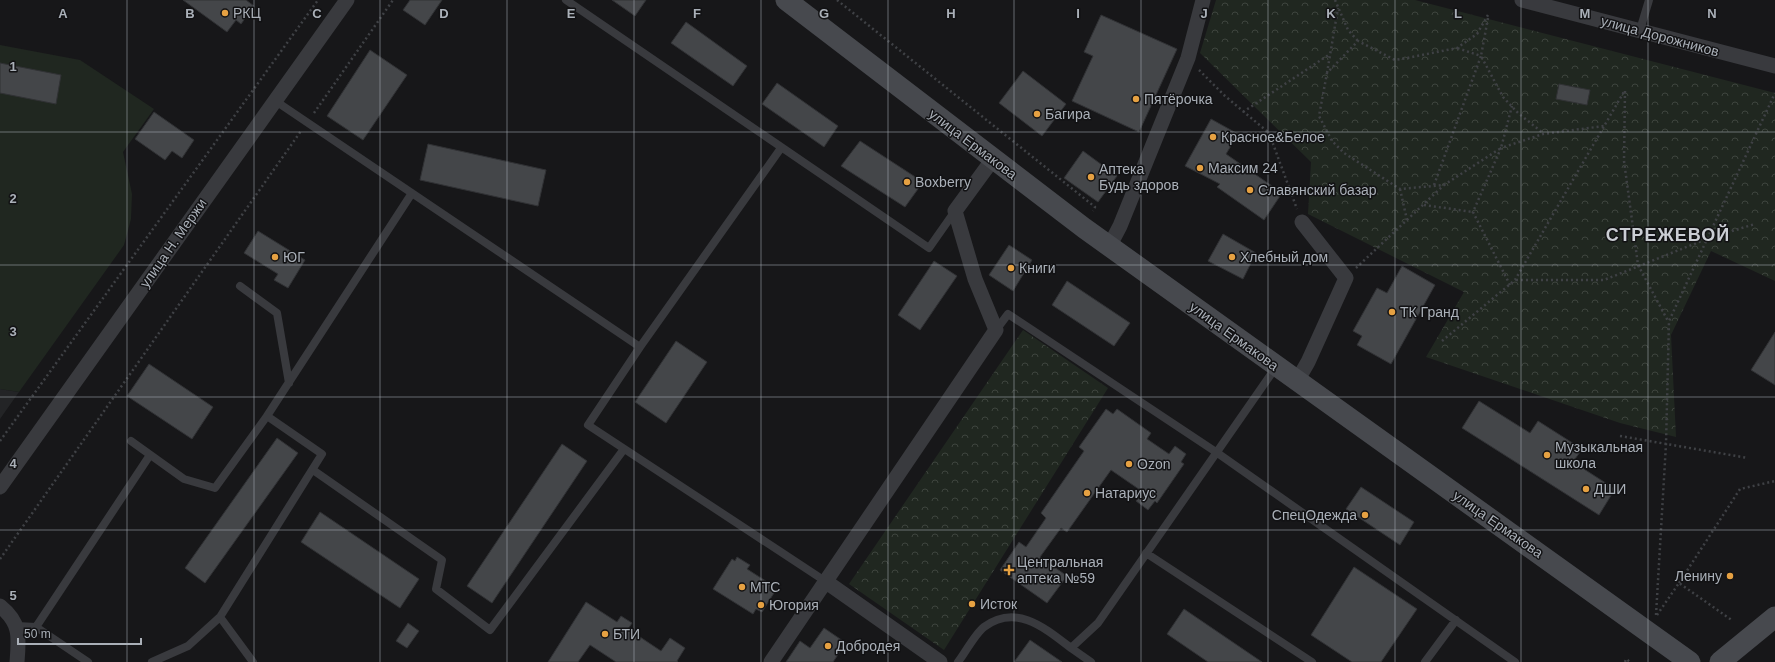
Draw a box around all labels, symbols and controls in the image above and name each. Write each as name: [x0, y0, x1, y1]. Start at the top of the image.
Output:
place label: РКЦ: [233, 5, 261, 21]
text: A: [58, 6, 68, 21]
text: B: [185, 6, 195, 21]
text: C: [312, 6, 322, 21]
text: D: [439, 6, 449, 21]
text: E: [567, 6, 576, 21]
text: F: [693, 6, 701, 21]
text: G: [819, 6, 829, 21]
text: H: [946, 6, 956, 21]
text: I: [1076, 6, 1080, 21]
text: J: [1200, 6, 1208, 21]
text: K: [1326, 6, 1336, 21]
text: L: [1454, 6, 1462, 21]
text: M: [1580, 6, 1590, 21]
text: N: [1707, 6, 1717, 21]
marker: РКЦ: [220, 8, 230, 18]
street label: улица Дорожников: [1599, 13, 1721, 59]
text: 1: [9, 59, 17, 74]
place label: Пятёрочка: [1144, 91, 1213, 107]
marker: Пятёрочка: [1131, 94, 1141, 104]
street label: улица Ермакова: [926, 106, 1020, 182]
place label: Багира: [1045, 106, 1091, 122]
marker: Багира: [1032, 109, 1042, 119]
place label: Красное&Белое: [1221, 129, 1325, 145]
marker: Красное&Белое: [1208, 132, 1218, 142]
place label: Максим 24: [1208, 160, 1278, 176]
place label: Аптека Будь здоров: [1099, 161, 1179, 193]
marker: Максим 24: [1195, 163, 1205, 173]
marker: Аптека Будь здоров: [1086, 172, 1096, 182]
place label: Boxberry: [915, 174, 971, 190]
marker: Boxberry: [902, 177, 912, 187]
place label: Славянский базар: [1258, 182, 1377, 198]
marker: Славянский базар: [1245, 185, 1255, 195]
text: 2: [9, 191, 17, 206]
street label: улица Н. Мержи: [136, 195, 210, 291]
district label: СТРЕЖЕВОЙ: [1606, 224, 1730, 245]
place label: ЮГ: [283, 249, 305, 265]
place label: Хлебный дом: [1240, 249, 1328, 265]
marker: ЮГ: [270, 252, 280, 262]
marker: Хлебный дом: [1227, 252, 1237, 262]
place label: Книги: [1019, 260, 1056, 276]
marker: Книги: [1006, 263, 1016, 273]
street label: улица Ермакова: [1186, 298, 1282, 374]
place label: ТК Гранд: [1400, 304, 1459, 320]
marker: ТК Гранд: [1387, 307, 1397, 317]
text: 3: [9, 324, 17, 339]
place label: Музыкальная школа: [1555, 439, 1643, 471]
marker: Музыкальная школа: [1542, 450, 1552, 460]
text: 4: [9, 456, 17, 471]
place label: Ozon: [1137, 456, 1170, 472]
marker: Ozon: [1124, 459, 1134, 469]
place label: ДШИ: [1594, 481, 1626, 497]
marker: ДШИ: [1581, 484, 1591, 494]
place label: Натариус: [1095, 485, 1156, 501]
street label: улица Ермакова: [1450, 487, 1546, 561]
marker: Натариус: [1082, 488, 1092, 498]
place label: СпецОдежда: [1272, 507, 1357, 523]
marker: СпецОдежда: [1360, 510, 1370, 520]
place label: Центральная аптека №59: [1017, 554, 1103, 586]
marker: Центральная аптека №59: [1004, 565, 1014, 575]
place label: Ленину: [1675, 568, 1722, 584]
marker: Ленину: [1725, 571, 1735, 581]
place label: МТС: [750, 579, 780, 595]
marker: МТС: [737, 582, 747, 592]
text: 5: [9, 588, 17, 603]
place label: Исток: [980, 596, 1018, 612]
place label: Югория: [769, 597, 819, 613]
marker: Исток: [967, 599, 977, 609]
marker: Югория: [756, 600, 766, 610]
scale bar: [18, 620, 141, 646]
place label: БТИ: [613, 626, 640, 642]
text: 50 m: [24, 627, 51, 641]
marker: БТИ: [600, 629, 610, 639]
place label: Добродея: [836, 638, 900, 654]
marker: Добродея: [823, 641, 833, 651]

